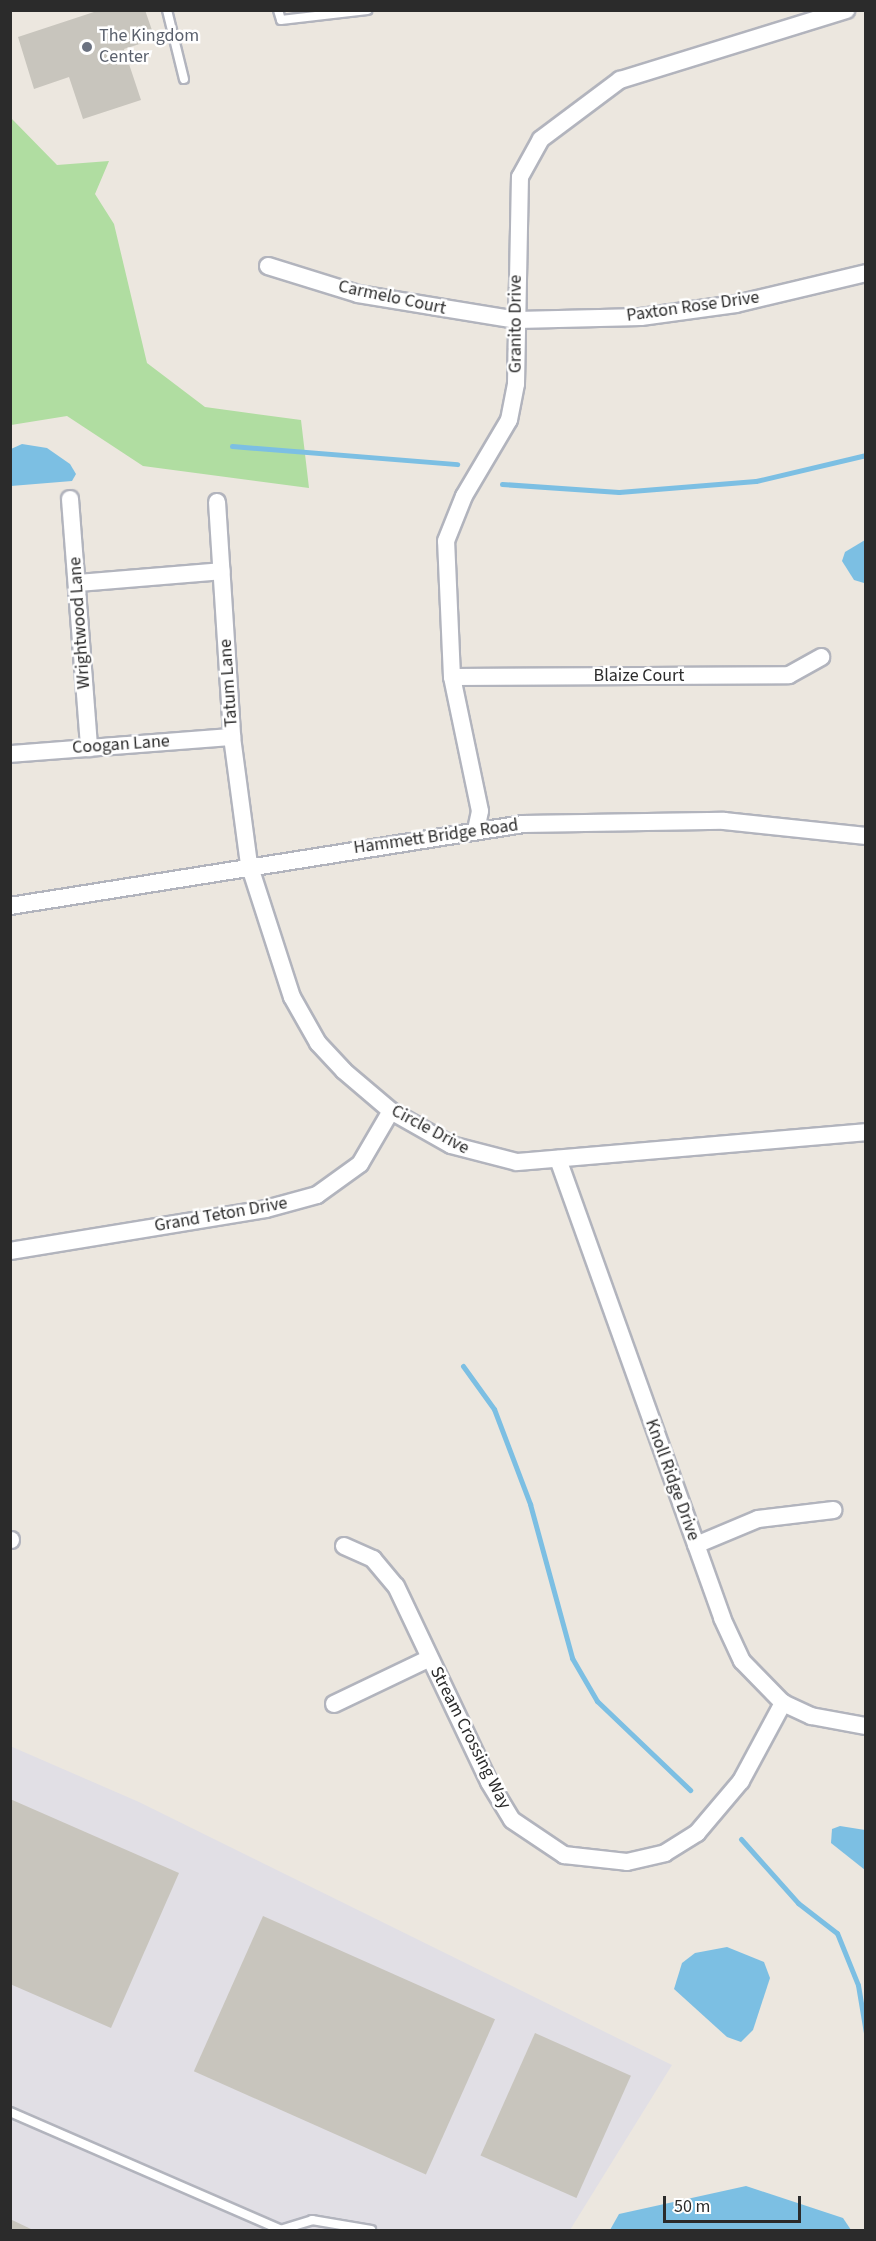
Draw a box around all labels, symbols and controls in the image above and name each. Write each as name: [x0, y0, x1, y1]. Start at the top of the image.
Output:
place label: The Kingdom Center: [99, 26, 199, 68]
marker: The Kingdom Center: [80, 40, 94, 54]
street label: Granito Drive: [505, 275, 527, 373]
street label: Carmelo Court: [336, 276, 448, 320]
street label: Paxton Rose Drive: [625, 287, 761, 327]
street label: Wrightwood Lane: [65, 556, 95, 690]
street label: Tatum Lane: [215, 638, 243, 728]
street label: Blaize Court: [594, 665, 684, 687]
street label: Coogan Lane: [72, 731, 170, 759]
street label: Hammett Bridge Road: [352, 815, 520, 859]
street label: Circle Drive: [387, 1100, 473, 1160]
street label: Grand Teton Drive: [153, 1193, 289, 1237]
street label: Knoll Ridge Drive: [640, 1416, 704, 1544]
street label: Stream Crossing Way: [425, 1663, 515, 1813]
scale bar: [666, 2184, 804, 2222]
text: 50 m: [674, 2194, 710, 2219]

